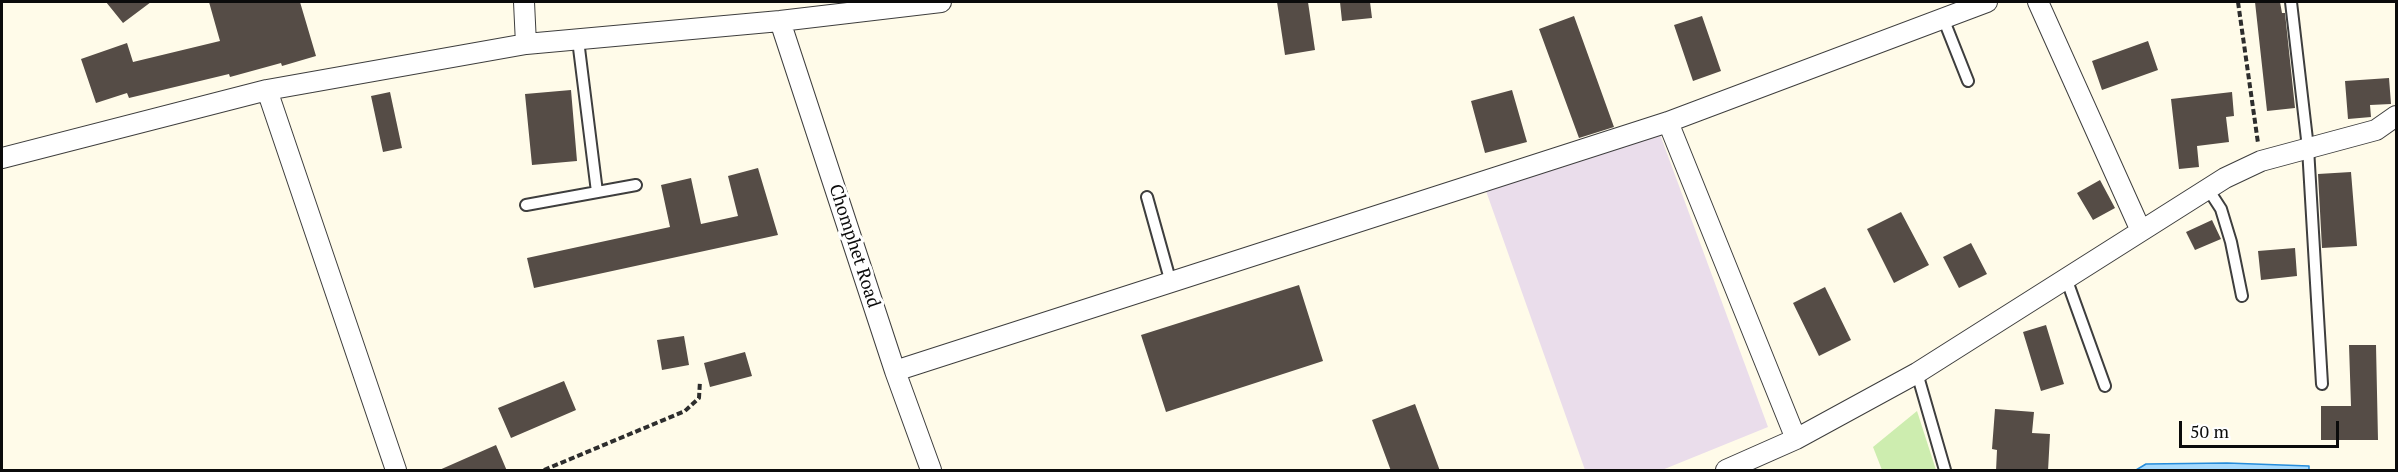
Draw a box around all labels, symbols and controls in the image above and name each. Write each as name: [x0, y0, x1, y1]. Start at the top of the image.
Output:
street label: Chomphet Road: [824, 181, 884, 311]
scale bar: [2182, 409, 2342, 447]
text: 50 m: [2190, 419, 2229, 443]

